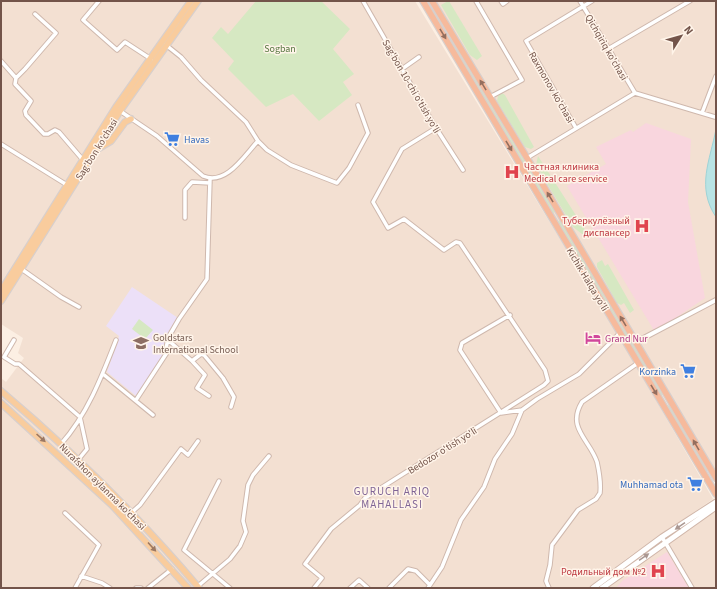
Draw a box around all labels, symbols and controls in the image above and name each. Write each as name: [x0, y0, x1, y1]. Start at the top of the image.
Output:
street label: Qichqiriq ko'chasi: [581, 12, 631, 83]
north arrow: [661, 16, 701, 56]
text: N: [680, 23, 697, 38]
one-way arrow: [439, 28, 446, 40]
street label: Sag'bon 10-chi o'tish yo'li: [379, 37, 444, 136]
park label: Sogban: [264, 42, 296, 56]
street label: Raxmonov ko'chasi: [525, 49, 577, 126]
one-way arrow: [479, 80, 487, 90]
street label: Sag’bon ko’chasi: [72, 116, 121, 183]
supermarket icon: Havas: [163, 130, 181, 148]
place label: Havas: [184, 133, 209, 147]
one-way arrow: [506, 140, 513, 152]
place label: Частная клиника Medical care service: [524, 160, 607, 186]
hospital icon: Частная клиника Medical care service: [503, 163, 521, 181]
one-way arrow: [546, 191, 553, 203]
place label: Туберкулёзный диспансер: [562, 214, 630, 240]
hospital icon: Туберкулёзный диспансер: [633, 217, 651, 235]
street label: Kichik Halqa yo'li: [563, 245, 612, 314]
one-way arrow: [620, 315, 627, 327]
hotel icon: Grand Nur: [584, 329, 602, 347]
place label: Goldstars International School: [153, 331, 239, 357]
place label: Grand Nur: [605, 332, 648, 346]
school or university icon: Goldstars International School: [132, 334, 150, 352]
supermarket icon: Korzinka: [679, 362, 697, 380]
place label: Korzinka: [639, 365, 676, 379]
one-way arrow: [651, 384, 658, 396]
street label: Bedozor o'tish yo'li: [405, 424, 480, 478]
one-way arrow: [36, 433, 46, 442]
one-way arrow: [692, 439, 699, 451]
street label: Nurafshon aylanma ko'chasi: [56, 440, 149, 533]
supermarket icon: Muhhamad ota: [686, 475, 704, 493]
place label: Muhhamad ota: [620, 478, 683, 492]
district label: GURUCH ARIQ MAHALLASI: [354, 484, 430, 512]
one-way arrow: [674, 522, 685, 530]
one-way arrow: [147, 542, 157, 552]
one-way arrow: [639, 553, 650, 561]
hospital icon: Родильный дом №2: [649, 562, 667, 580]
place label: Родильный дом №2: [561, 565, 646, 579]

